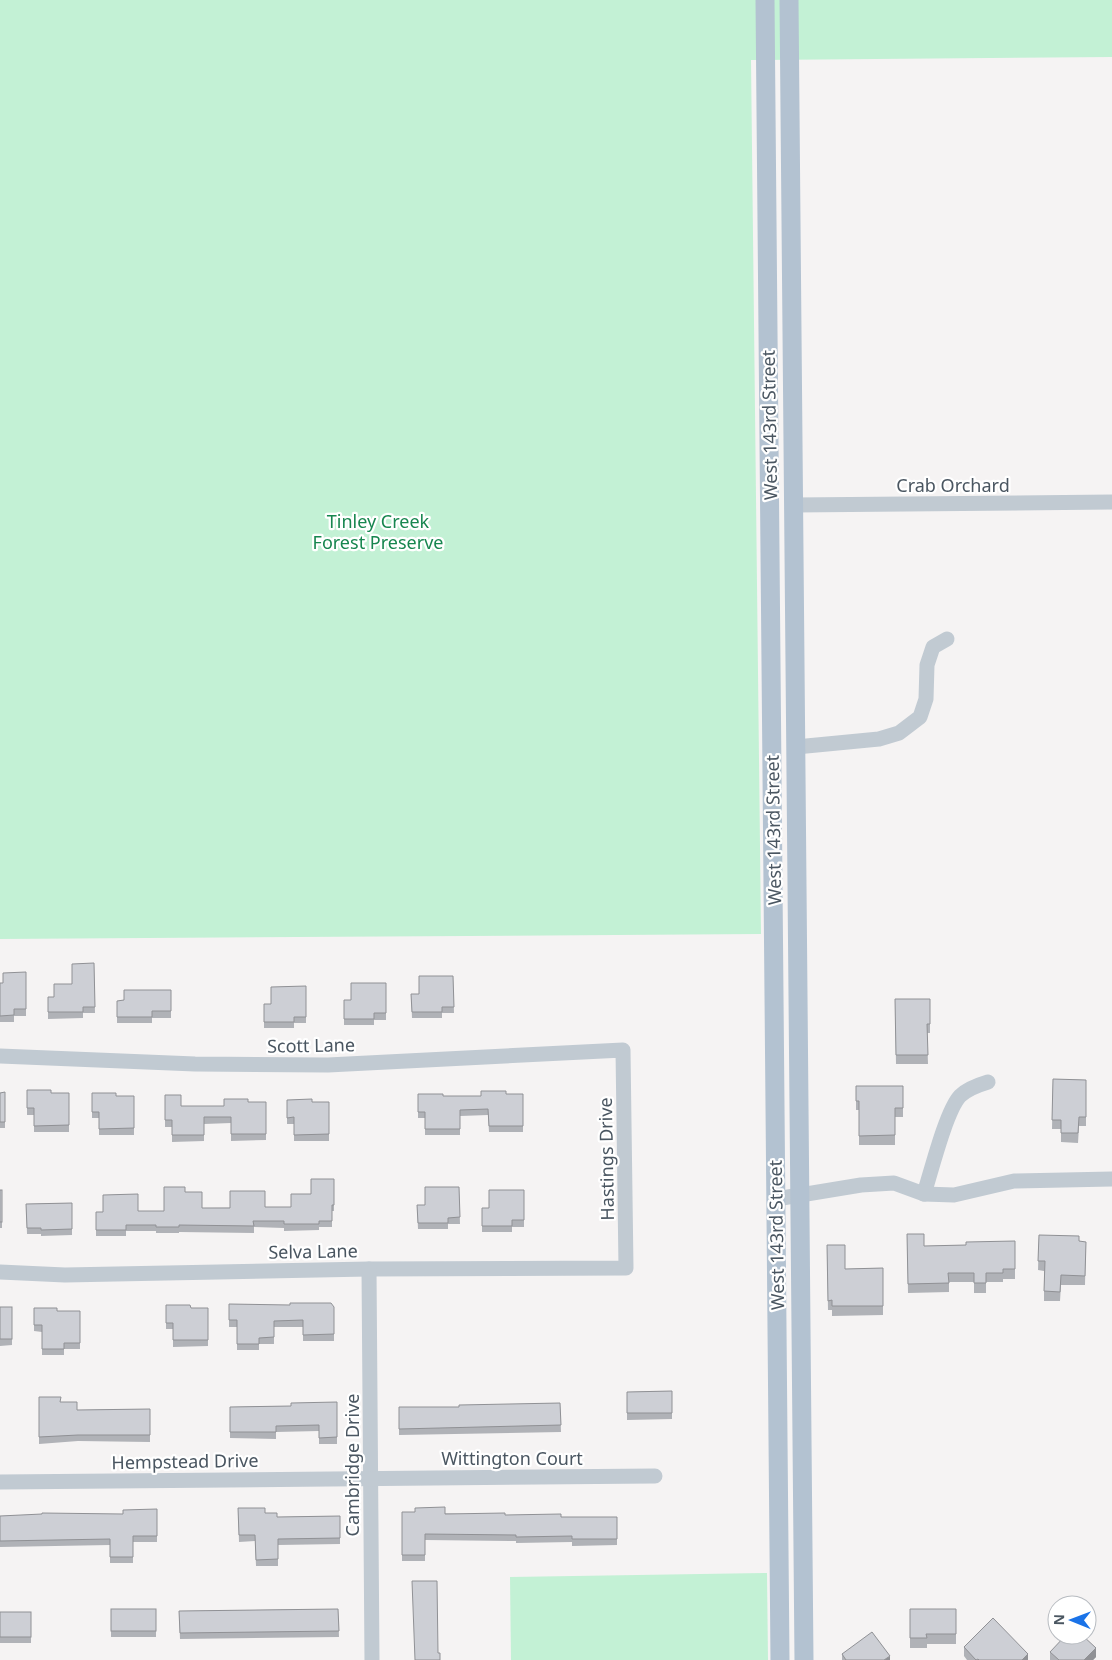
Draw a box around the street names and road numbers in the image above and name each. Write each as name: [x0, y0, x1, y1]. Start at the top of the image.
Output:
street label: West 143rd Street: [756, 349, 782, 500]
street label: Crab Orchard: [896, 473, 1010, 497]
street label: West 143rd Street: [760, 754, 786, 905]
street label: Scott Lane: [267, 1032, 355, 1058]
street label: Hastings Drive: [593, 1097, 619, 1221]
street label: West 143rd Street: [763, 1159, 789, 1310]
street label: Selva Lane: [268, 1238, 358, 1264]
street label: Cambridge Drive: [340, 1394, 364, 1536]
street label: Wittington Court: [441, 1446, 583, 1470]
street label: Hempstead Drive: [111, 1448, 259, 1474]

